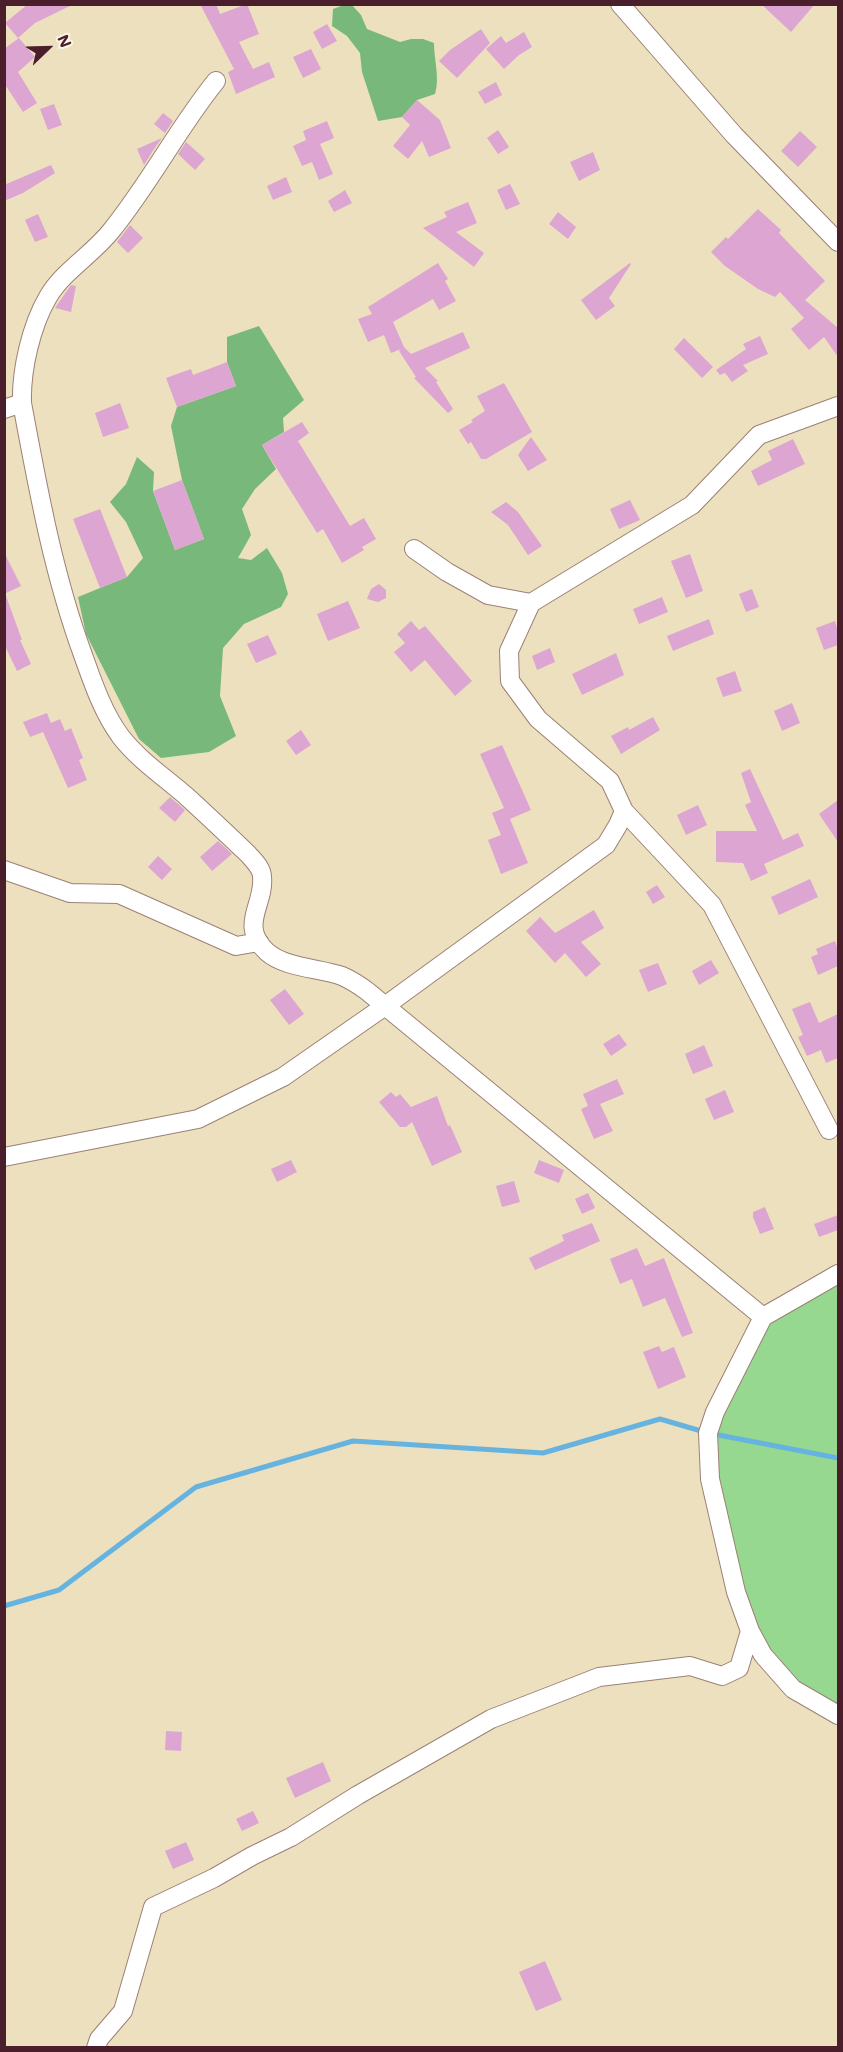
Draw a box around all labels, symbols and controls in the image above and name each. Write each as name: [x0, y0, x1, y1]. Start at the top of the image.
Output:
north arrow: [18, 18, 78, 78]
text: N: [53, 31, 77, 50]

